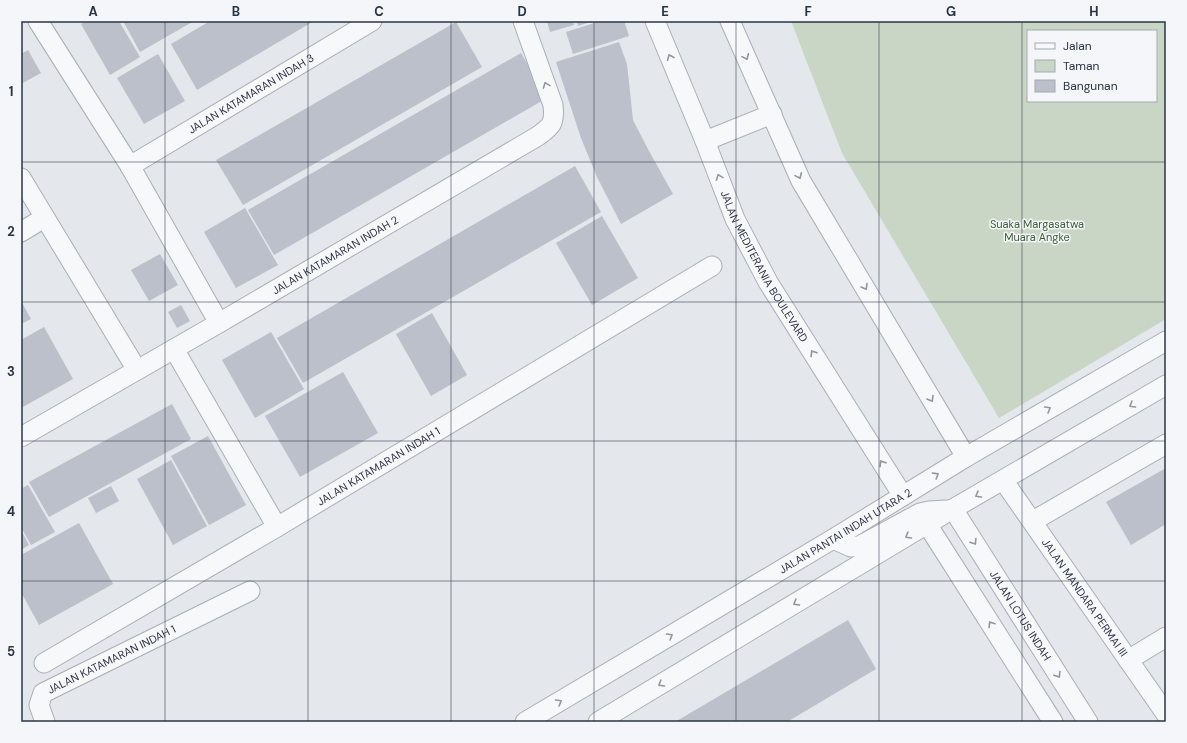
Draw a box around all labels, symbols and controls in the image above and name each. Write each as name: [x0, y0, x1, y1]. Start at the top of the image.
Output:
text: A: [88, 3, 98, 20]
text: B: [232, 3, 240, 20]
text: C: [374, 3, 384, 20]
text: D: [517, 3, 527, 20]
text: E: [661, 3, 669, 20]
text: F: [804, 3, 812, 20]
text: G: [946, 3, 956, 20]
text: H: [1089, 3, 1099, 20]
legend: [1027, 30, 1157, 102]
text: Jalan: [1063, 38, 1092, 54]
street label: JALAN KATAMARAN INDAH 3: [186, 50, 316, 137]
one-way arrow: [741, 52, 749, 60]
one-way arrow: [666, 53, 674, 60]
text: Taman: [1063, 58, 1100, 74]
text: Bangunan: [1063, 78, 1118, 94]
one-way arrow: [543, 81, 551, 88]
text: 1: [9, 83, 13, 100]
one-way arrow: [794, 172, 802, 179]
one-way arrow: [715, 174, 723, 181]
street label: JALAN MEDITERANIA BOULEVARD: [718, 189, 811, 345]
street label: JALAN KATAMARAN INDAH 2: [269, 213, 401, 297]
park label: Suaka Margasatwa Muara Angke: [990, 217, 1084, 244]
text: 2: [7, 223, 15, 240]
one-way arrow: [860, 283, 867, 290]
one-way arrow: [810, 350, 818, 357]
text: 3: [7, 363, 15, 380]
one-way arrow: [927, 395, 934, 402]
one-way arrow: [1129, 400, 1136, 407]
one-way arrow: [1044, 407, 1051, 414]
street label: JALAN KATAMARAN INDAH 1: [314, 424, 442, 508]
one-way arrow: [879, 460, 887, 467]
one-way arrow: [932, 473, 939, 480]
street label: JALAN PANTAI INDAH UTARA 2: [776, 485, 914, 576]
one-way arrow: [975, 490, 982, 497]
text: 4: [7, 503, 15, 520]
one-way arrow: [905, 532, 912, 539]
street label: JALAN MANDARA PERMAI III: [1039, 536, 1131, 659]
one-way arrow: [969, 538, 977, 545]
street label: JALAN LOTUS INDAH: [987, 568, 1054, 663]
one-way arrow: [793, 599, 800, 606]
one-way arrow: [988, 621, 996, 628]
street label: JALAN KATAMARAN INDAH 1: [45, 622, 178, 697]
one-way arrow: [666, 633, 673, 640]
text: 5: [7, 643, 15, 660]
one-way arrow: [1053, 671, 1061, 678]
one-way arrow: [658, 680, 665, 687]
one-way arrow: [555, 700, 562, 707]

